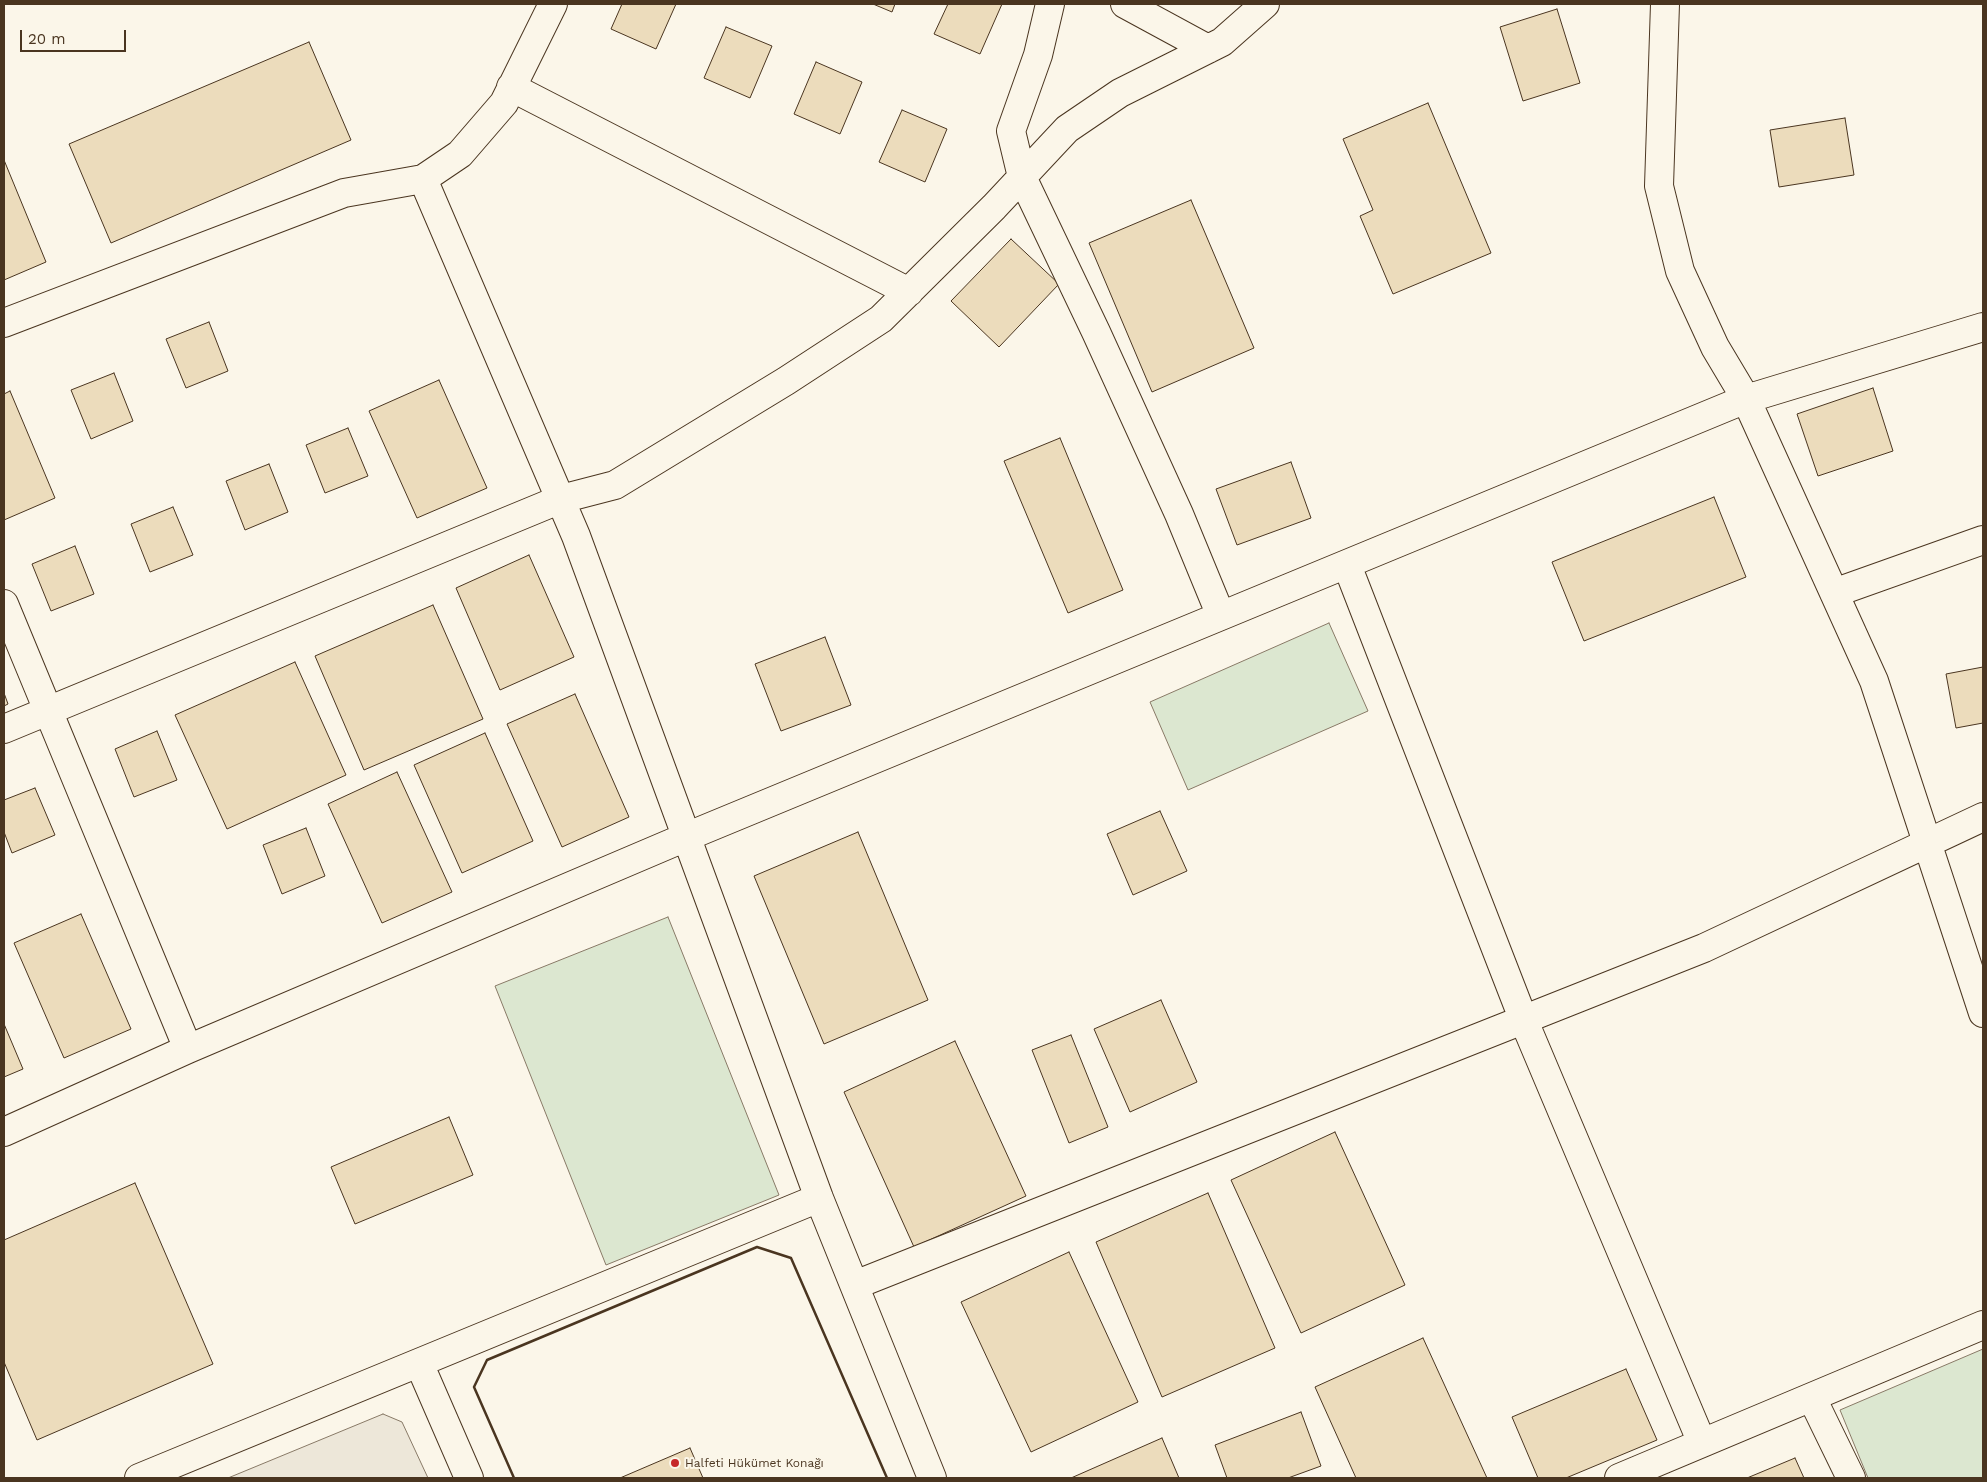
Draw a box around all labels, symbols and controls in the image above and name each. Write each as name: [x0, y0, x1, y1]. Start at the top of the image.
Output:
scale bar: [22, 20, 129, 52]
text: 20 m: [28, 30, 66, 48]
place label: Halfeti Hükümet Konağı: [685, 1456, 824, 1470]
marker: Halfeti Hükümet Konağı: [669, 1457, 681, 1469]

